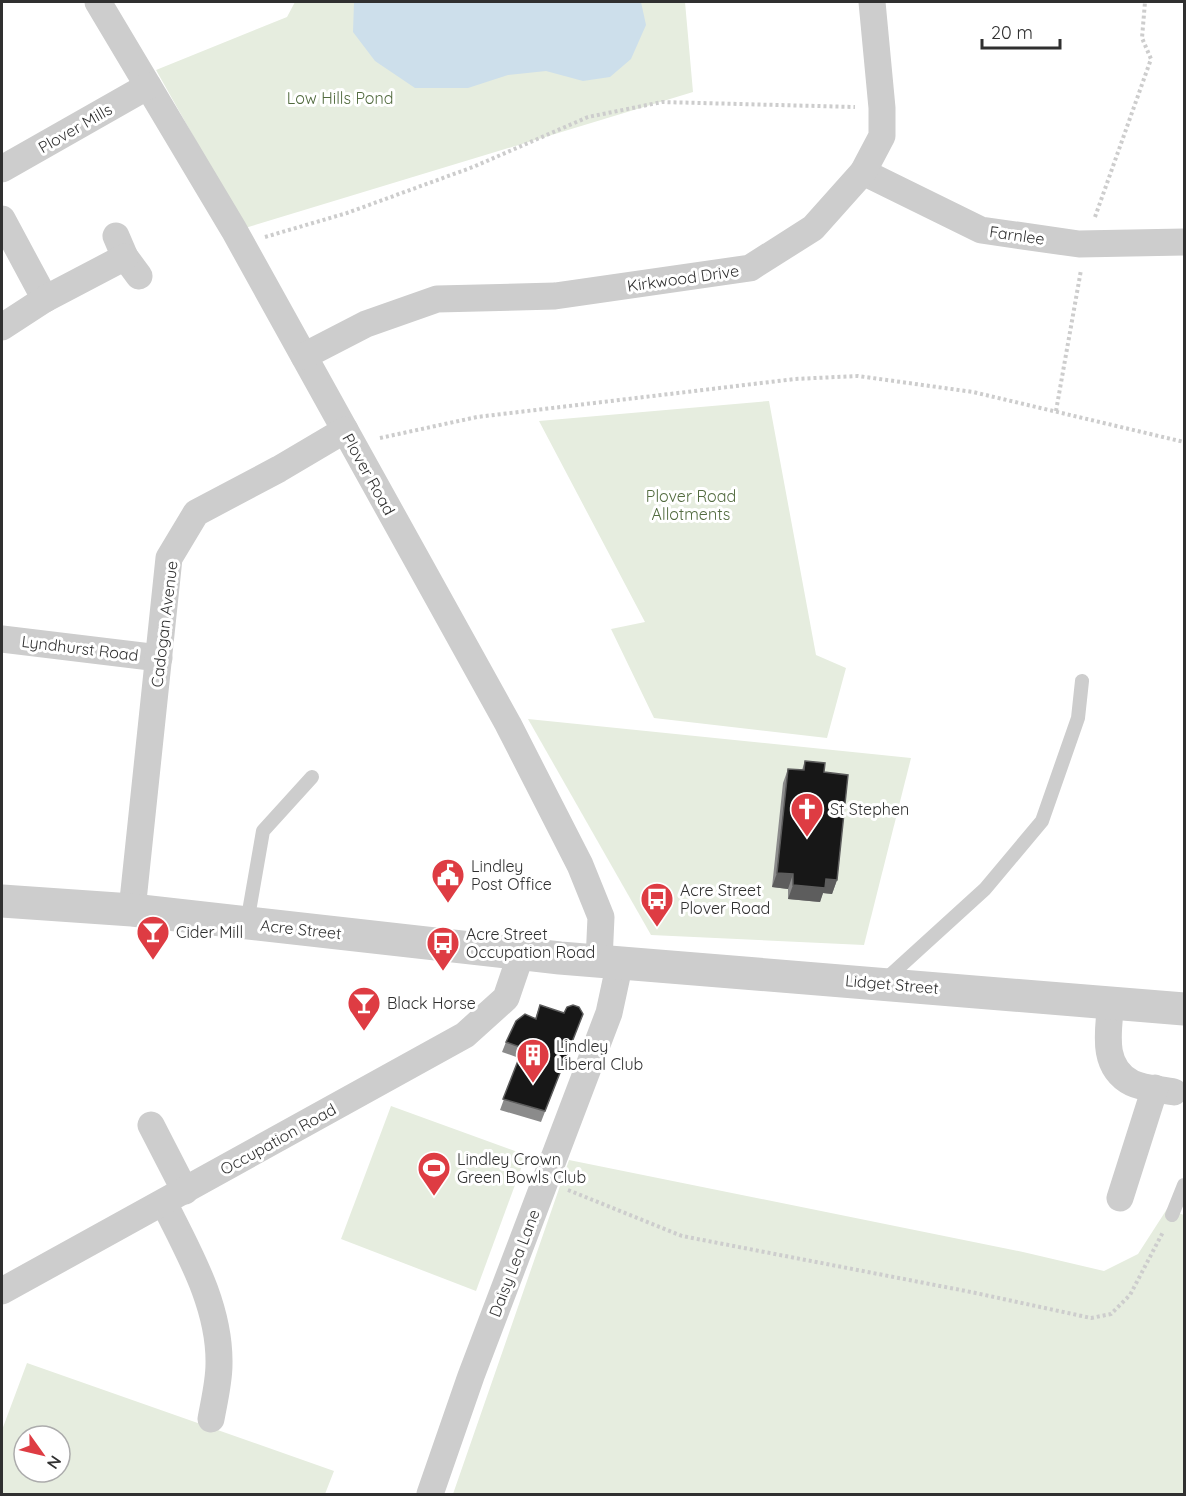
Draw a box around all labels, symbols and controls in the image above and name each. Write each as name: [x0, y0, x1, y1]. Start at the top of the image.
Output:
scale bar: [982, 12, 1060, 50]
text: 20 m: [991, 21, 1033, 44]
park label: Low Hills Pond: [287, 88, 393, 108]
street label: Plover Mills: [34, 99, 116, 157]
street label: Farnlee: [988, 221, 1046, 249]
street label: Kirkwood Drive: [626, 260, 740, 296]
street label: Plover Road: [338, 430, 400, 518]
park label: Plover Road Allotments: [646, 486, 736, 524]
street label: Cadogan Avenue: [146, 560, 182, 688]
street label: Lyndhurst Road: [20, 631, 140, 665]
church icon: St Stephen: [789, 791, 825, 838]
place label: St Stephen: [830, 799, 909, 819]
place label: Lindley Post Office: [471, 856, 552, 894]
public building icon: Lindley Post Office: [430, 857, 466, 904]
place label: Acre Street Plover Road: [680, 880, 770, 918]
bus stop icon: Acre Street Plover Road: [639, 881, 675, 928]
bar icon: Cider Mill: [135, 914, 171, 961]
street label: Acre Street: [259, 915, 343, 943]
place label: Cider Mill: [176, 922, 243, 942]
place label: Acre Street Occupation Road: [466, 924, 595, 962]
bus stop icon: Acre Street Occupation Road: [425, 925, 461, 972]
street label: Lidget Street: [844, 970, 940, 998]
bar icon: Black Horse: [346, 985, 382, 1032]
place label: Black Horse: [387, 993, 476, 1013]
place label: Lindley Liberal Club: [556, 1036, 643, 1074]
building icon: Lindley Liberal Club: [515, 1037, 551, 1084]
street label: Occupation Road: [217, 1099, 339, 1179]
place label: Lindley Crown Green Bowls Club: [457, 1149, 586, 1187]
sports icon: Lindley Crown Green Bowls Club: [416, 1150, 452, 1197]
street label: Daisy Lea Lane: [484, 1206, 544, 1320]
north arrow: [12, 1424, 72, 1484]
text: N: [43, 1452, 66, 1473]

